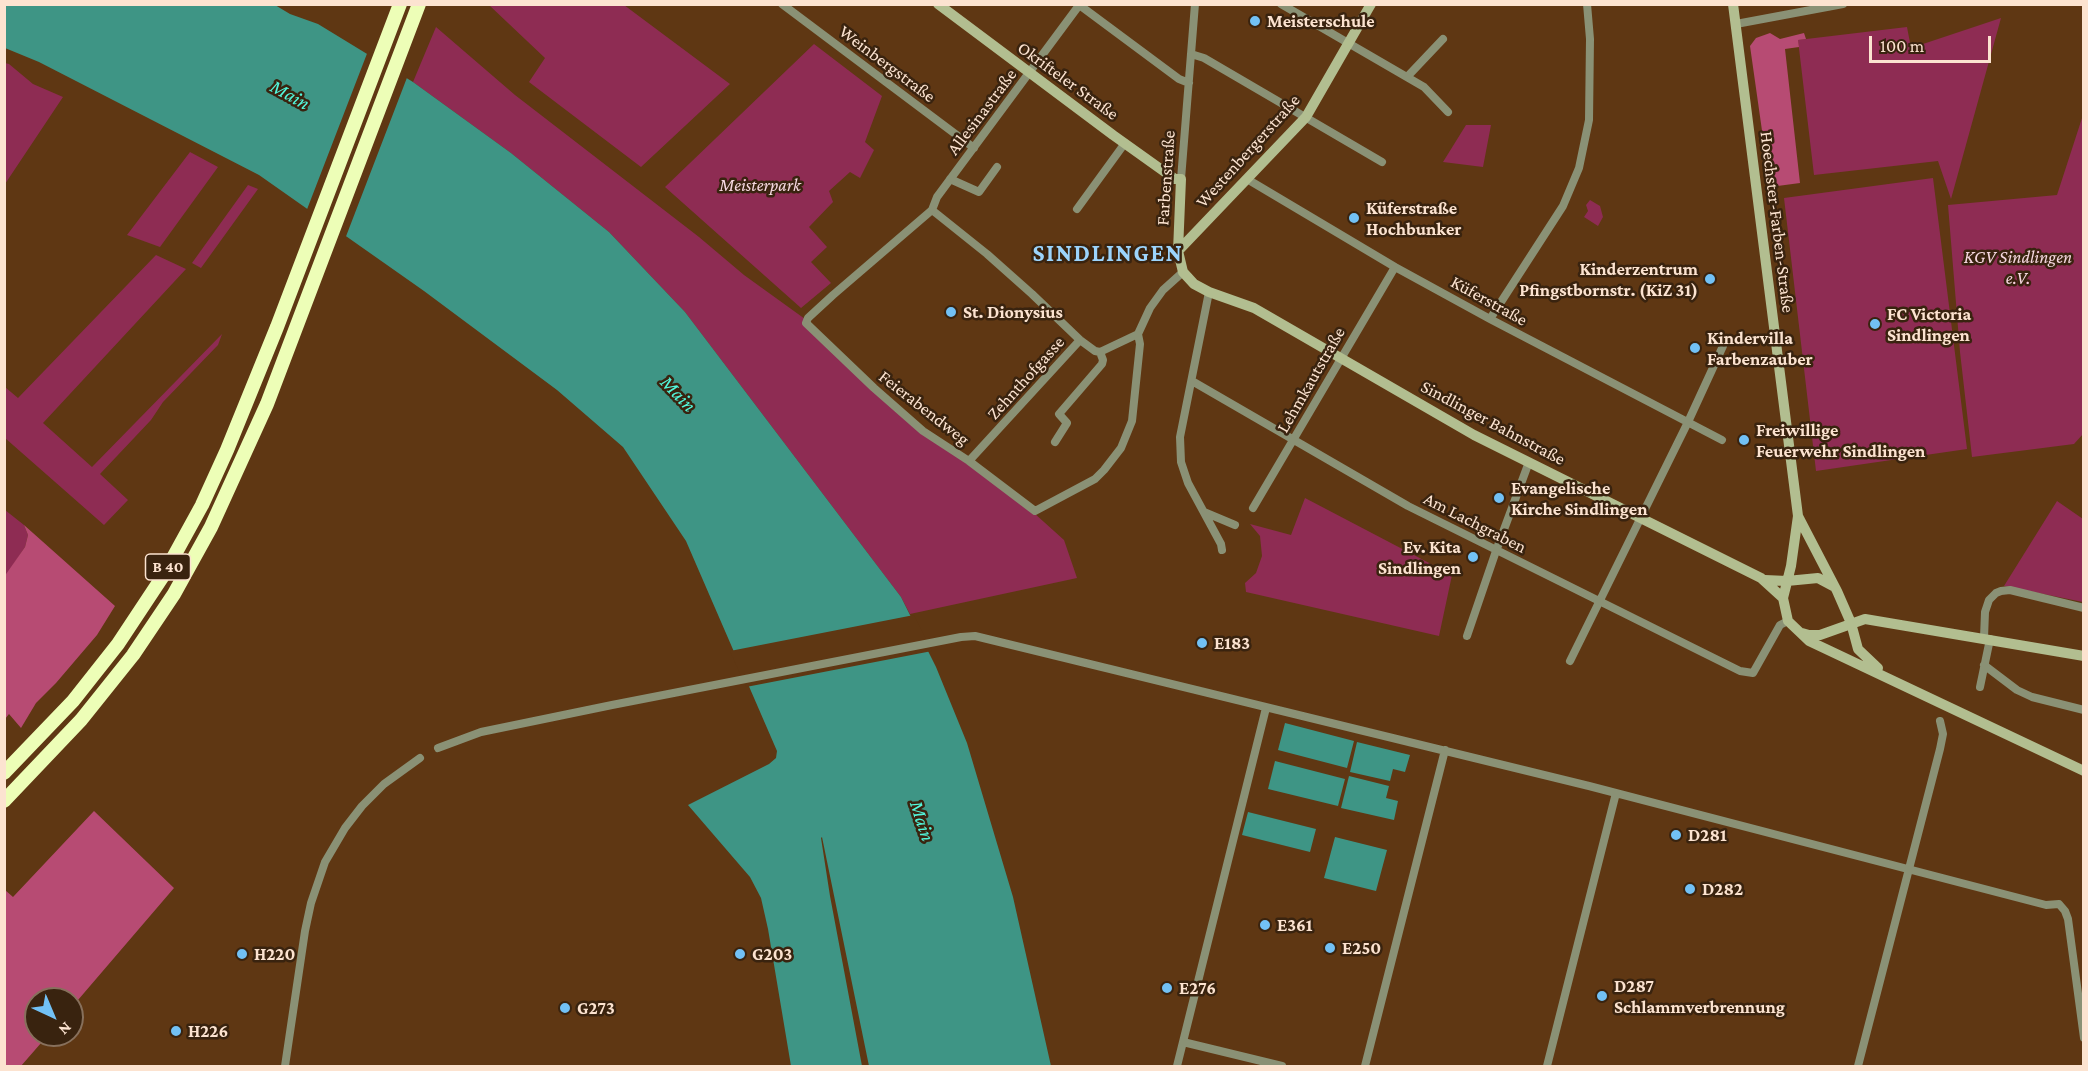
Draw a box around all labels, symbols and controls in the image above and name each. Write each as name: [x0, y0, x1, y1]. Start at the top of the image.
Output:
place label: Meisterschule: [1267, 10, 1375, 32]
marker: Meisterschule: [1248, 14, 1262, 28]
street label: Weinbergstraße: [834, 21, 940, 107]
scale bar: [1872, 24, 1994, 62]
text: 100 m: [1880, 36, 1924, 56]
street label: Okrifteler Straße: [1013, 37, 1123, 125]
street label: Allesinastraße: [942, 64, 1022, 160]
water label: Main: [266, 74, 314, 116]
street label: Westenbergerstraße: [1191, 90, 1305, 212]
street label: Farbenstraße: [1152, 130, 1180, 226]
street label: Hoechster-Farben-Straße: [1755, 130, 1799, 314]
park label: Meisterpark: [719, 174, 801, 196]
place label: Küferstraße Hochbunker: [1366, 197, 1462, 240]
marker: Küferstraße Hochbunker: [1347, 211, 1361, 225]
district label: SINDLINGEN: [1033, 240, 1183, 268]
park label: KGV Sindlingen e.V.: [1964, 246, 2072, 288]
place label: Kinderzentrum Pfingstbornstr. (KiZ 31): [1519, 258, 1698, 300]
street label: Küferstraße: [1447, 271, 1531, 331]
marker: Kinderzentrum Pfingstbornstr. (KiZ 31): [1703, 272, 1717, 286]
place label: St. Dionysius: [963, 301, 1063, 323]
place label: FC Victoria Sindlingen: [1887, 303, 1971, 346]
marker: St. Dionysius: [944, 305, 958, 319]
marker: FC Victoria Sindlingen: [1868, 317, 1882, 331]
street label: Lehmkautstraße: [1272, 323, 1350, 437]
place label: Kindervilla Farbenzauber: [1707, 327, 1813, 370]
street label: Zehnthofgasse: [983, 332, 1069, 424]
marker: Kindervilla Farbenzauber: [1688, 341, 1702, 355]
street label: Feierabendweg: [874, 366, 974, 450]
water label: Main: [655, 371, 701, 417]
street label: Sindlinger Bahnstraße: [1417, 376, 1569, 470]
place label: Freiwillige Feuerwehr Sindlingen: [1756, 419, 1925, 462]
marker: Freiwillige Feuerwehr Sindlingen: [1737, 433, 1751, 447]
place label: Evangelische Kirche Sindlingen: [1511, 477, 1647, 520]
street label: Am Lachgraben: [1420, 488, 1530, 558]
marker: Evangelische Kirche Sindlingen: [1492, 491, 1506, 505]
place label: Ev. Kita Sindlingen: [1378, 536, 1461, 578]
marker: Ev. Kita Sindlingen: [1466, 550, 1480, 564]
road number: B 40: [146, 554, 190, 580]
place label: E183: [1214, 632, 1250, 654]
marker: E183: [1195, 636, 1209, 650]
water label: Main: [904, 798, 940, 844]
place label: D281: [1688, 824, 1727, 846]
marker: D281: [1669, 828, 1683, 842]
place label: D282: [1702, 878, 1743, 900]
marker: D282: [1683, 882, 1697, 896]
place label: E361: [1277, 914, 1313, 936]
marker: E361: [1258, 918, 1272, 932]
place label: E250: [1342, 937, 1381, 959]
marker: E250: [1323, 941, 1337, 955]
place label: H220: [254, 943, 295, 965]
place label: G203: [752, 943, 792, 965]
marker: H220: [235, 947, 249, 961]
marker: G203: [733, 947, 747, 961]
place label: D287 Schlammverbrennung: [1614, 975, 1785, 1018]
place label: E276: [1179, 977, 1216, 999]
marker: E276: [1160, 981, 1174, 995]
north arrow: [24, 987, 84, 1047]
marker: D287 Schlammverbrennung: [1595, 989, 1609, 1003]
place label: G273: [577, 997, 615, 1019]
marker: G273: [558, 1001, 572, 1015]
text: N: [56, 1019, 75, 1039]
place label: H226: [188, 1020, 228, 1042]
marker: H226: [169, 1024, 183, 1038]

